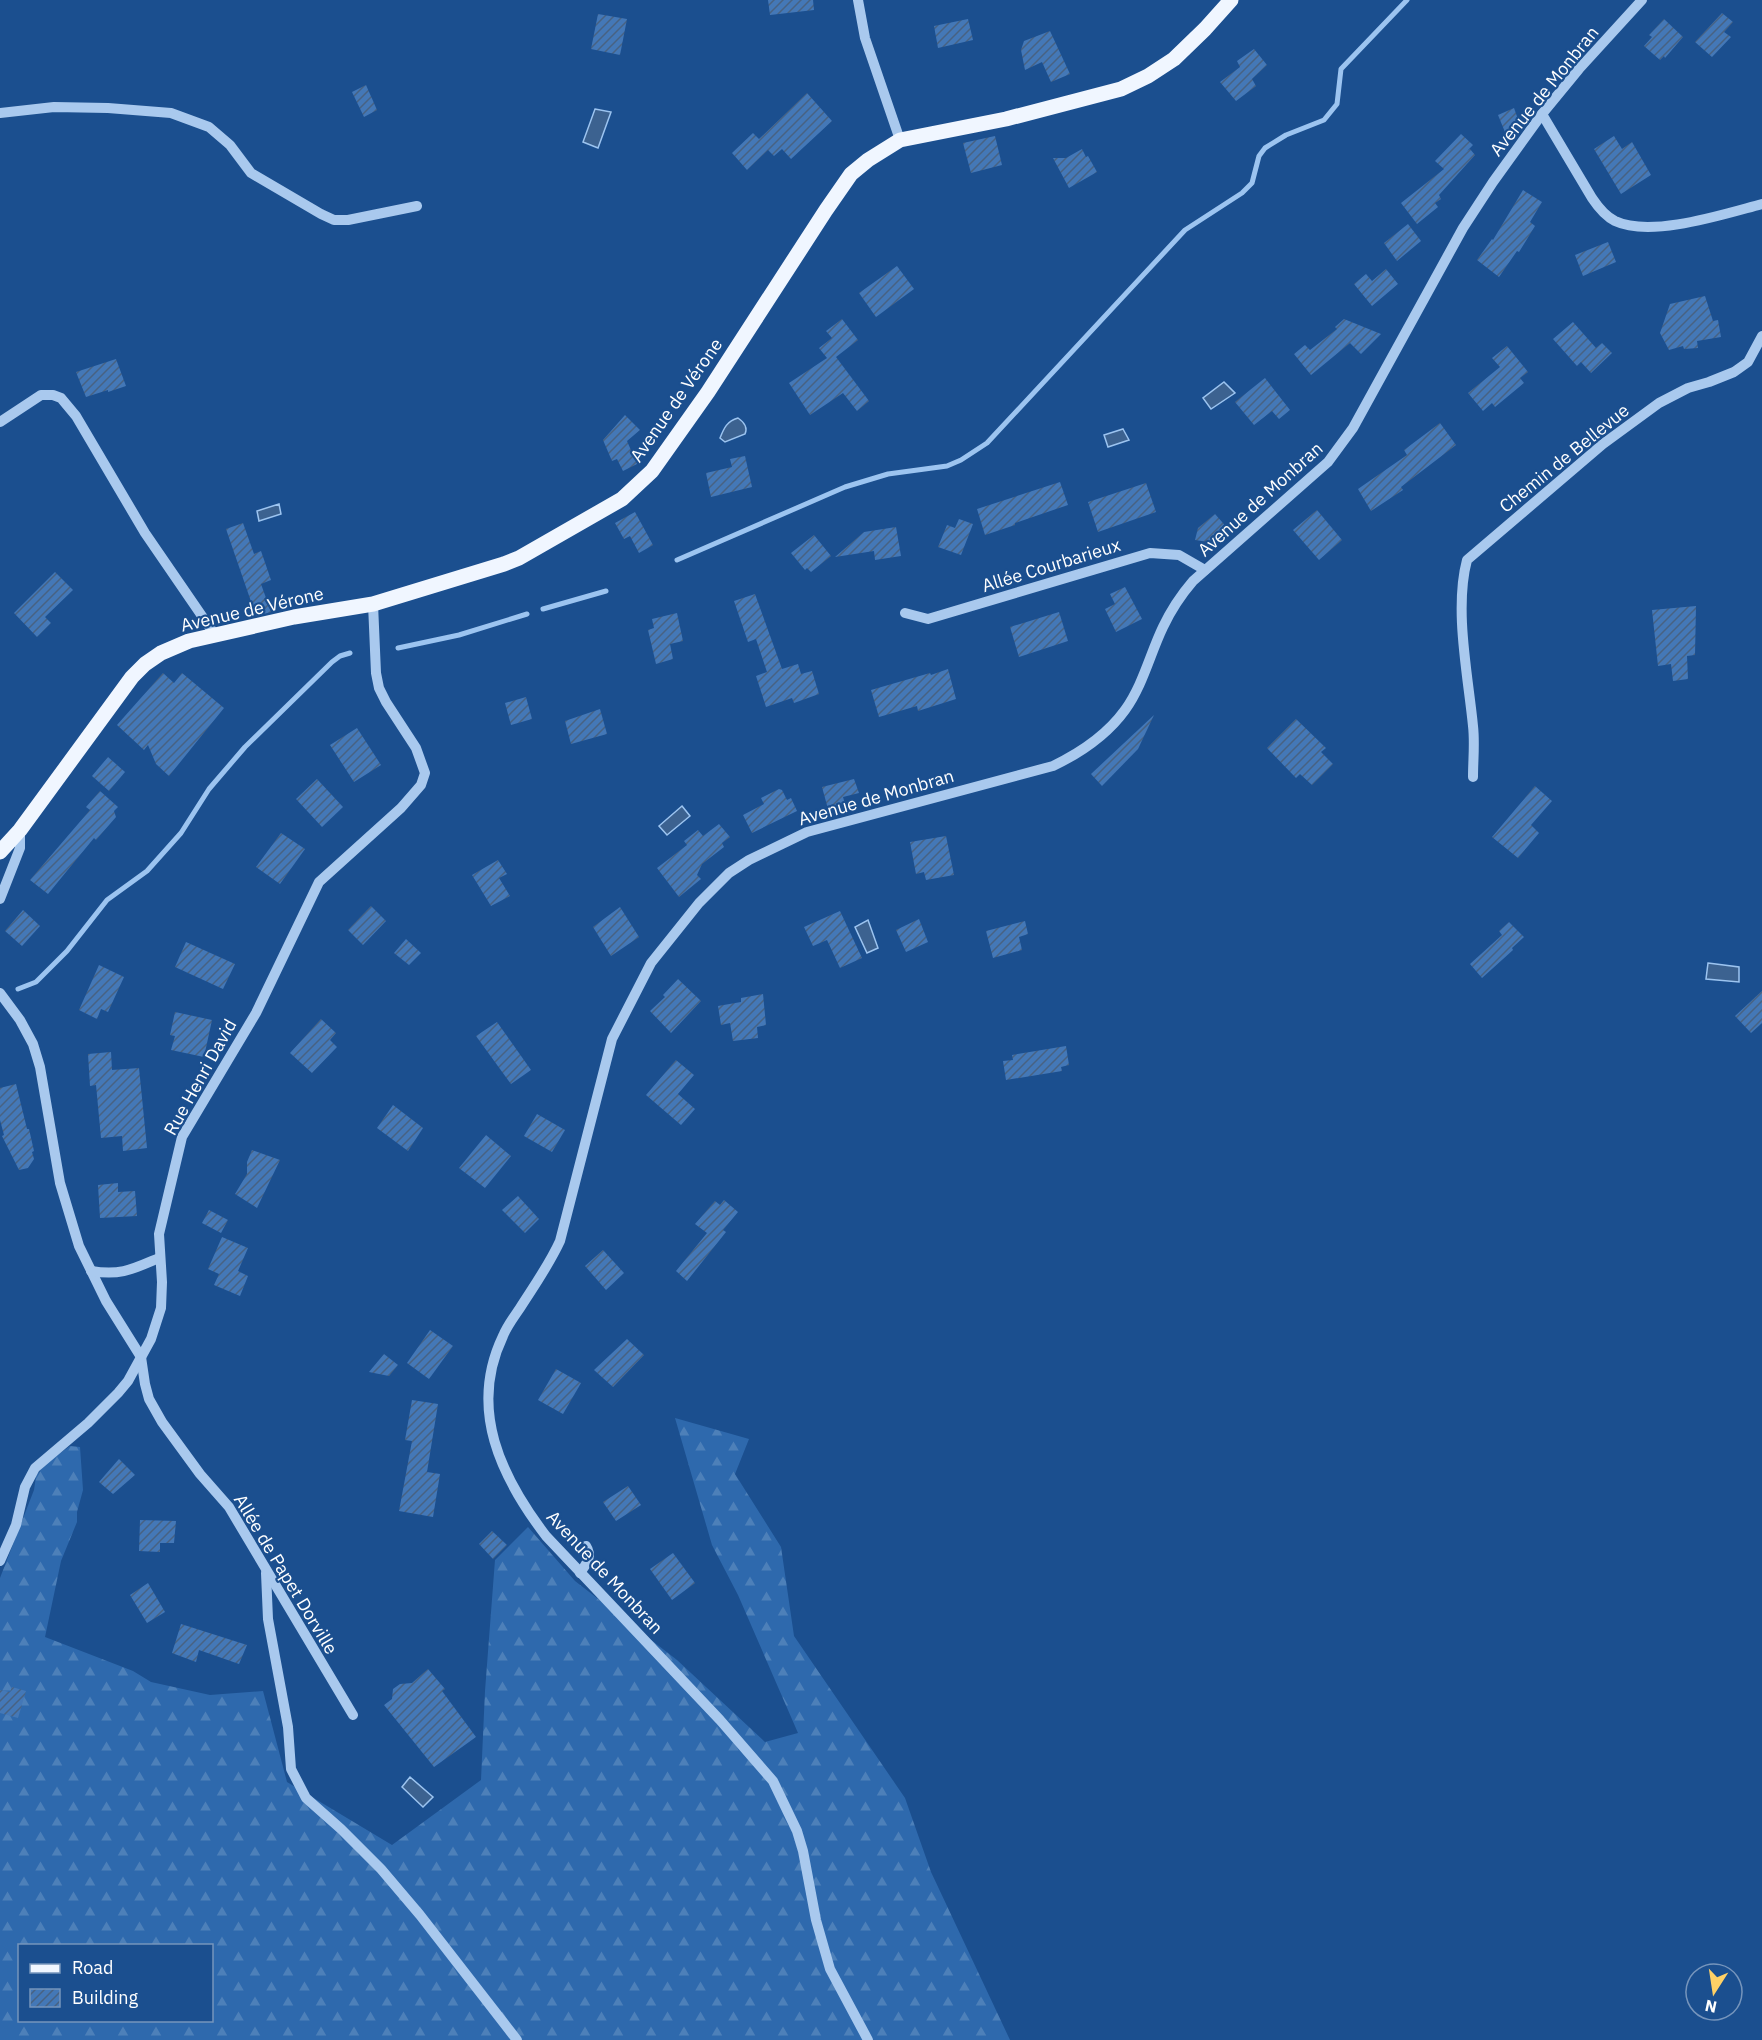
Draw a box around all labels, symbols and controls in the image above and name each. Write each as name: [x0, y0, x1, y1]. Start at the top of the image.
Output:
street label: Avenue de Monbran: [1485, 21, 1603, 161]
street label: Avenue de Vérone: [625, 334, 727, 466]
street label: Chemin de Bellevue: [1494, 398, 1634, 517]
street label: Avenue de Monbran: [1193, 437, 1327, 561]
street label: Allée Courbarieux: [979, 533, 1123, 597]
street label: Avenue de Vérone: [178, 581, 326, 637]
street label: Avenue de Monbran: [796, 764, 956, 830]
street label: Rue Henri David: [159, 1015, 241, 1139]
street label: Allée de Papet Dorville: [229, 1490, 343, 1658]
street label: Avenue de Monbran: [542, 1505, 668, 1639]
legend: [18, 1944, 213, 2022]
text: Road: [72, 1956, 113, 1979]
north arrow: [1684, 1962, 1744, 2022]
text: Building: [72, 1986, 139, 2009]
text: N: [1703, 1996, 1719, 2018]

